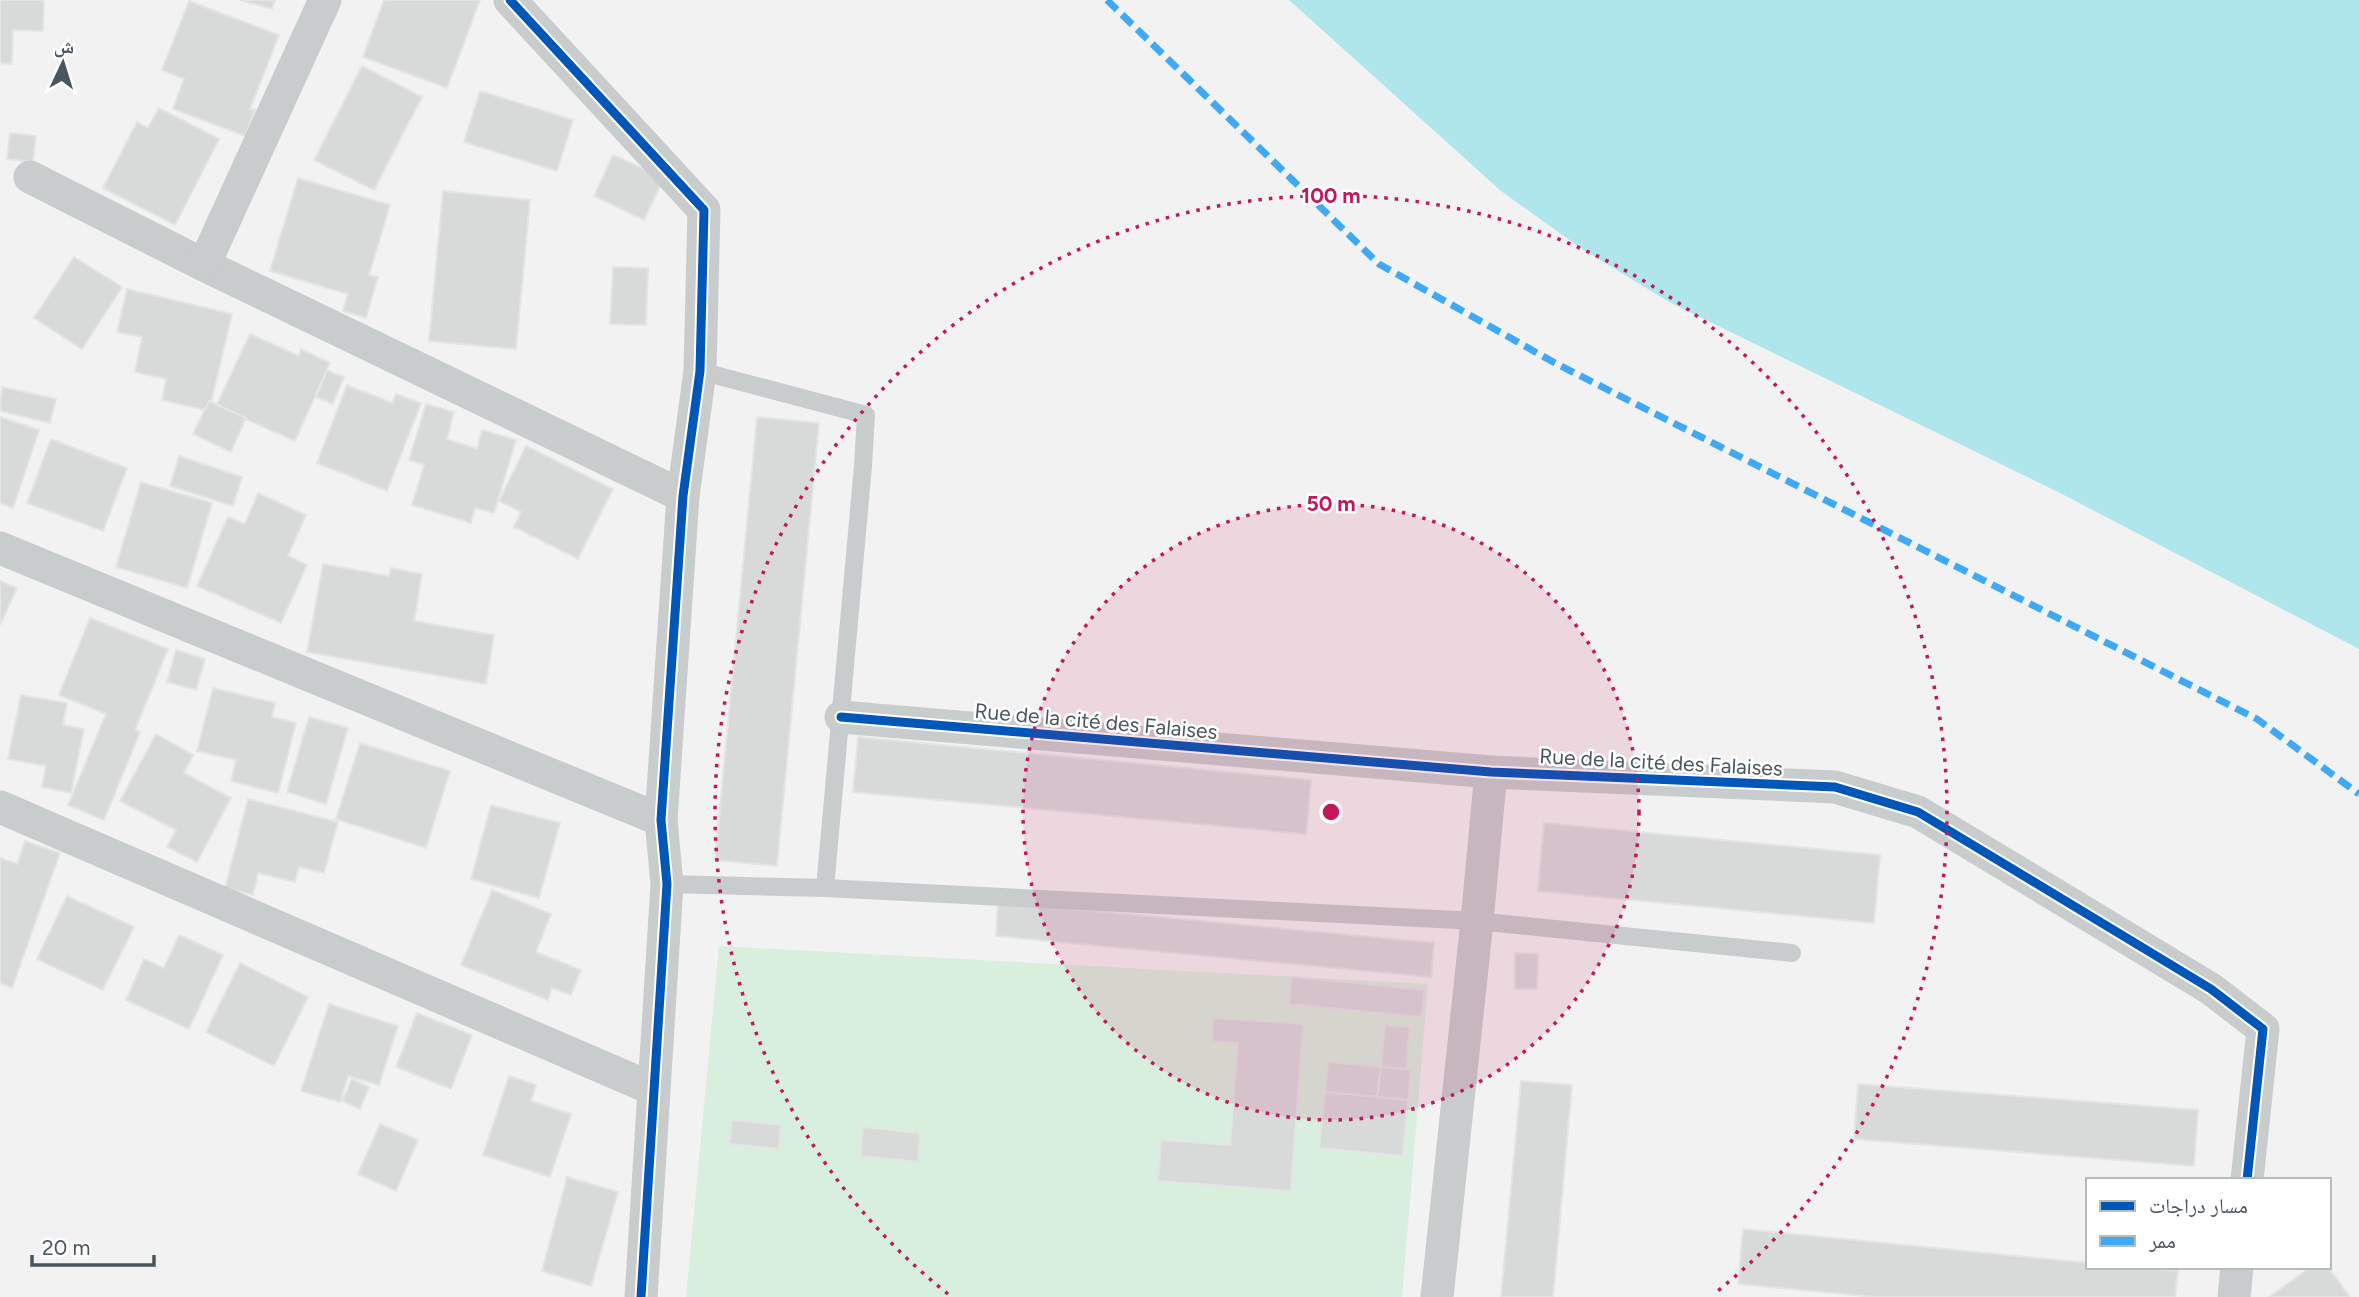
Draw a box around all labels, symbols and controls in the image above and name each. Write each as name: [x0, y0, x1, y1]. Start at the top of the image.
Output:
north arrow: [28, 28, 98, 98]
text: ش: [53, 34, 75, 59]
text: 100 m: [1301, 183, 1361, 208]
text: 50 m: [1306, 491, 1356, 516]
street label: Rue de la cité des Falaises: [973, 698, 1219, 744]
street label: Rue de la cité des Falaises: [1539, 743, 1783, 781]
centre of rings: [1319, 800, 1343, 824]
legend: [2086, 1178, 2331, 1269]
text: مسار دراجات: [2149, 1193, 2248, 1218]
scale bar: [32, 1224, 154, 1268]
text: ممر: [2148, 1228, 2176, 1253]
text: 20 m: [42, 1235, 90, 1260]

